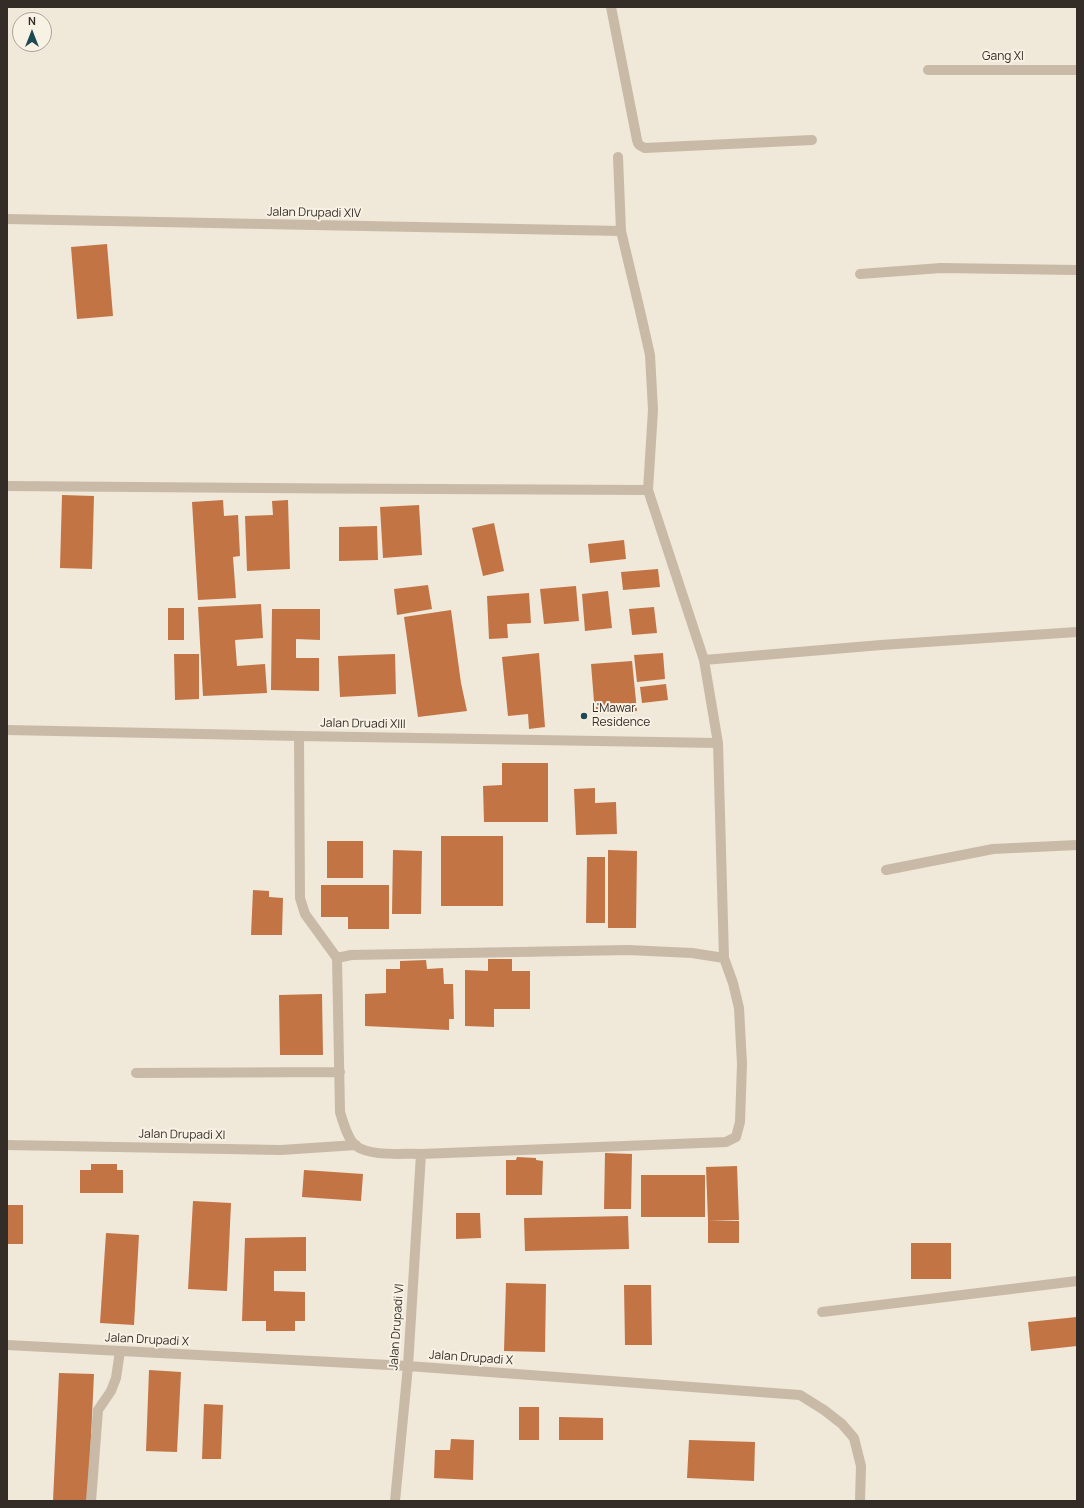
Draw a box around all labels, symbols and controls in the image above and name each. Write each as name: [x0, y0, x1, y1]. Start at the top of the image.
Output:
north arrow: [12, 12, 52, 52]
text: N: [28, 13, 36, 28]
street label: Gang XI: [982, 50, 1024, 64]
street label: Jalan Drupadi XIV: [267, 205, 361, 221]
place label: L'Mawar Residence: [592, 702, 650, 730]
marker: L'Mawar Residence: [579, 711, 589, 721]
street label: Jalan Druadi XIII: [320, 716, 406, 732]
street label: Jalan Drupadi XI: [138, 1127, 226, 1143]
street label: Jalan Drupadi VI: [387, 1283, 407, 1371]
street label: Jalan Drupadi X: [105, 1331, 189, 1349]
street label: Jalan Drupadi X: [429, 1348, 513, 1368]

